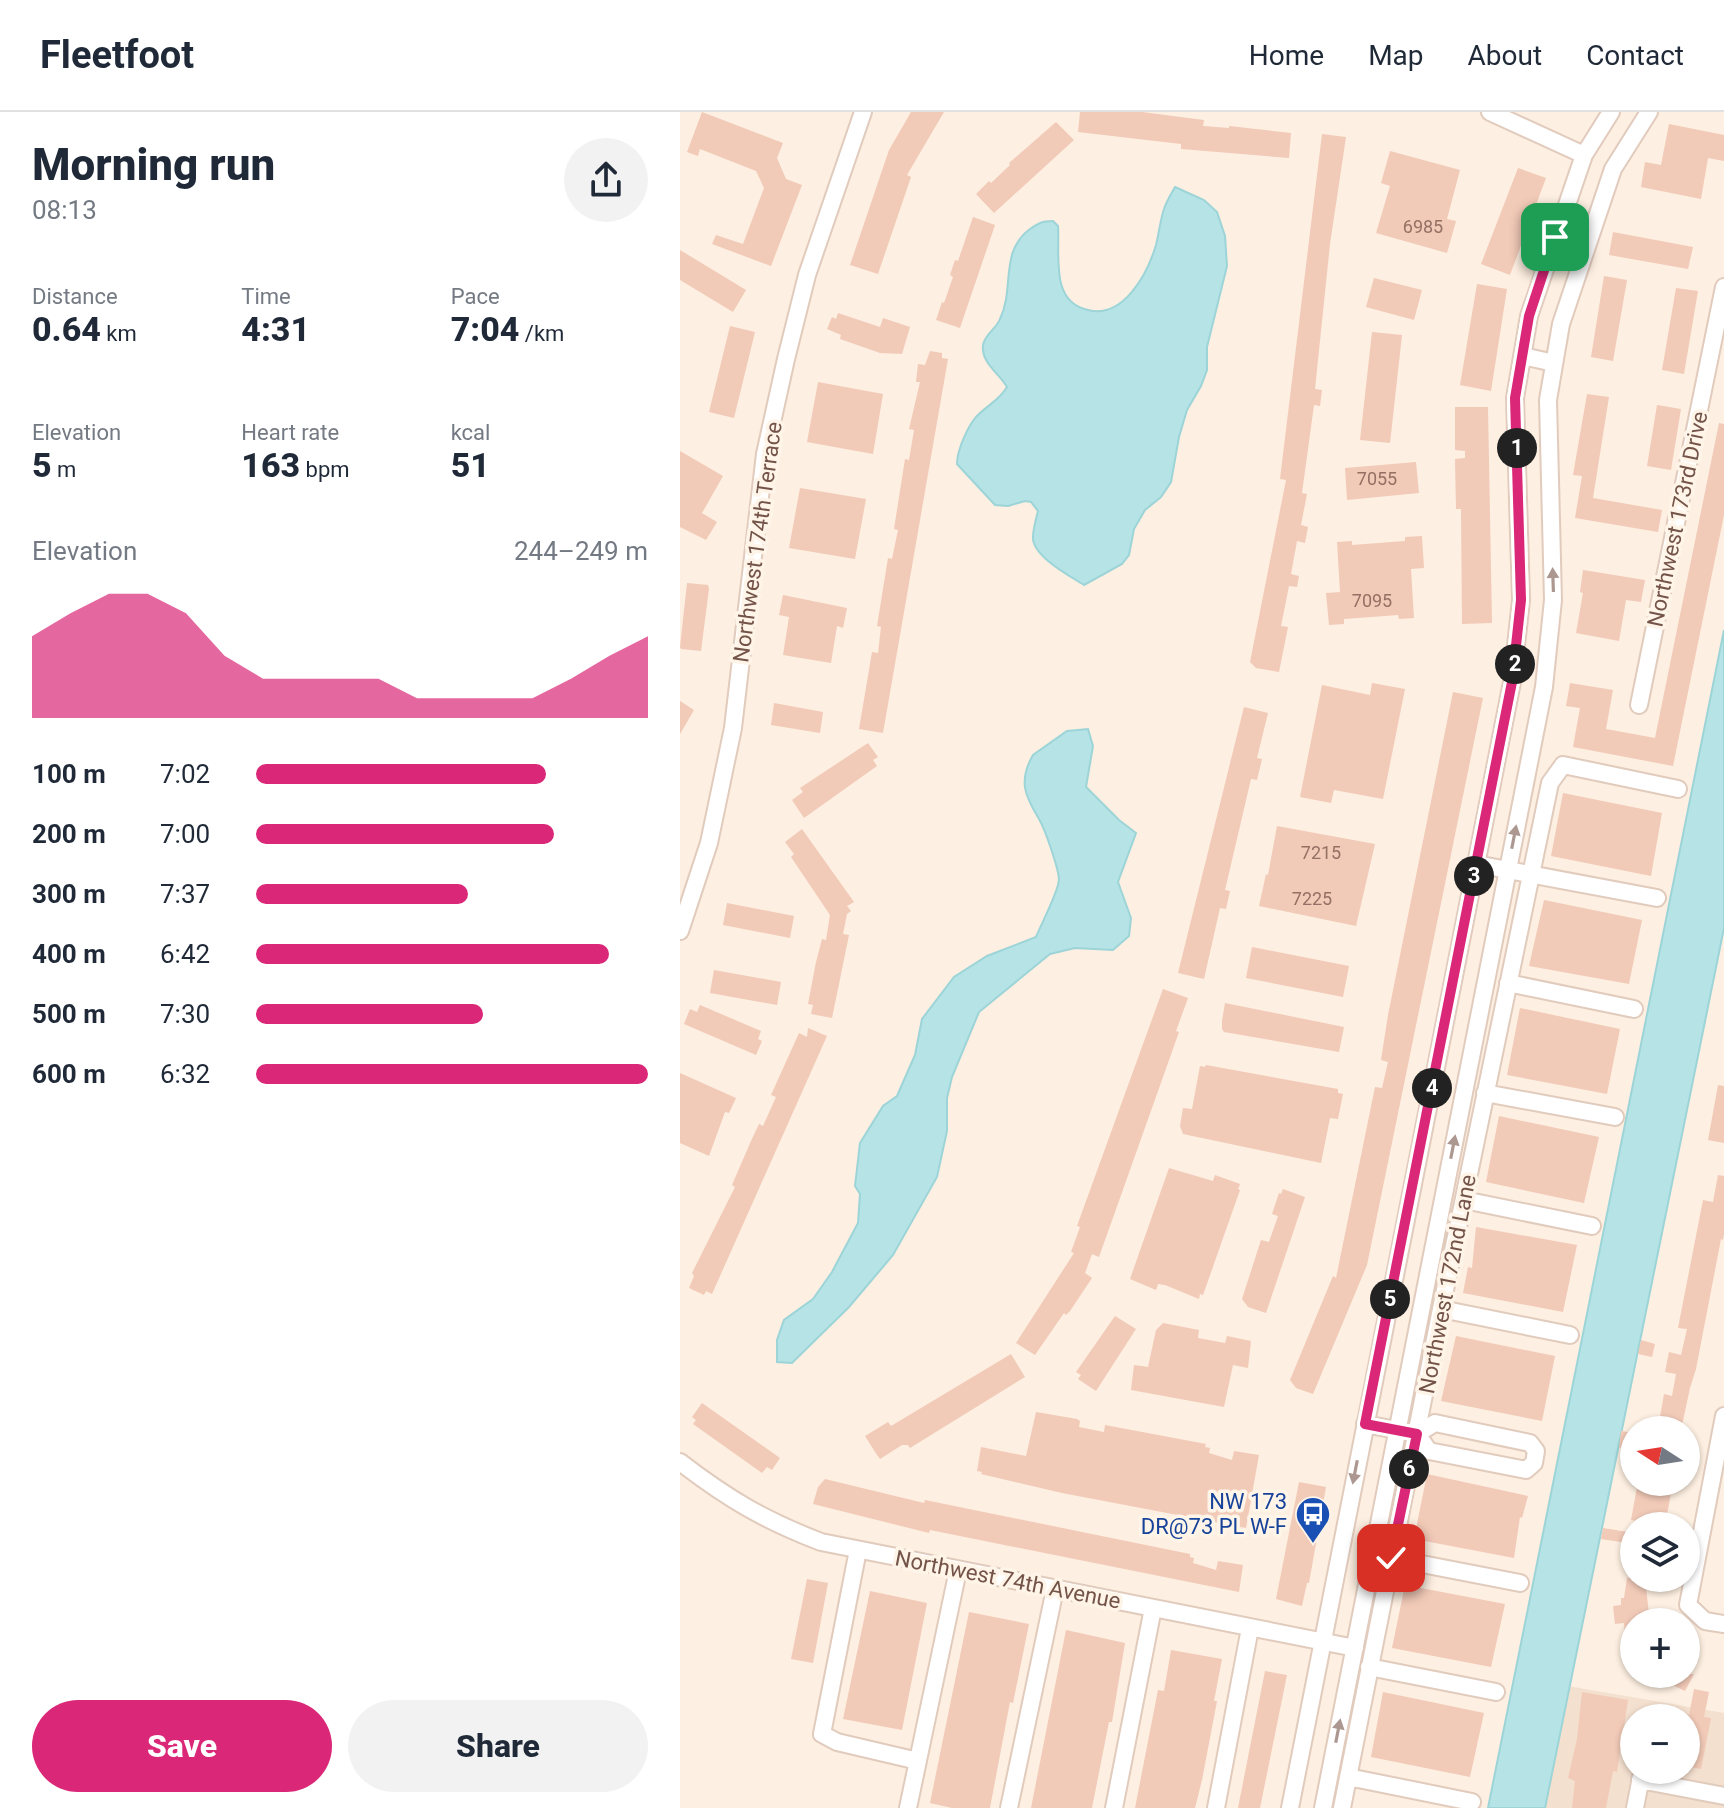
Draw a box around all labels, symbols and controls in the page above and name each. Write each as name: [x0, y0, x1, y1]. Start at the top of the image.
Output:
text: Fleetfoot: [40, 33, 194, 77]
text: Home: [1249, 39, 1324, 72]
text: Map: [1368, 39, 1424, 72]
text: About: [1468, 39, 1542, 72]
text: Contact: [1586, 39, 1684, 72]
button: share: [564, 138, 648, 222]
text: Morning run: [32, 139, 275, 191]
text: 08:13: [32, 195, 97, 225]
pin: [1521, 203, 1589, 271]
icon: arrive: [1533, 215, 1577, 259]
house number: 6985: [1403, 216, 1443, 237]
text: Distance: [32, 284, 118, 309]
text: Time: [241, 284, 291, 309]
text: Pace: [451, 284, 500, 309]
text: 0.64: [32, 309, 101, 349]
text: 4:31: [241, 309, 310, 349]
text: 7:04: [451, 309, 519, 349]
text: km: [101, 321, 137, 346]
text: /km: [519, 321, 564, 346]
street label: Northwest 173rd Drive: [1642, 409, 1713, 629]
text: Elevation: [32, 420, 121, 445]
text: Heart rate: [241, 420, 339, 445]
text: kcal: [451, 420, 490, 445]
street label: Northwest 174th Terrace: [728, 420, 787, 664]
pin: 1: [1497, 428, 1537, 468]
text: 1: [1511, 435, 1523, 460]
text: 5: [32, 445, 52, 485]
text: 163: [241, 445, 300, 485]
text: 51: [451, 445, 490, 485]
text: m: [52, 457, 76, 482]
text: bpm: [300, 457, 350, 482]
house number: 7055: [1357, 468, 1397, 489]
text: Elevation: [32, 536, 137, 566]
text: 244–249 m: [514, 536, 648, 566]
one-way arrow: [1546, 567, 1559, 592]
house number: 7095: [1352, 590, 1392, 611]
pin: 2: [1495, 644, 1535, 684]
text: 2: [1509, 651, 1521, 676]
text: 100 m: [32, 759, 106, 789]
text: 7:02: [160, 759, 210, 789]
text: 200 m: [32, 819, 106, 849]
text: 7:00: [160, 819, 210, 849]
one-way arrow: [1509, 824, 1521, 849]
house number: 7215: [1301, 842, 1341, 863]
pin: 3: [1454, 856, 1494, 896]
text: 3: [1468, 863, 1480, 888]
text: 300 m: [32, 879, 106, 909]
text: 7:37: [160, 879, 210, 909]
house number: 7225: [1292, 888, 1332, 909]
text: 400 m: [32, 939, 106, 969]
text: 6:42: [160, 939, 210, 969]
text: 500 m: [32, 999, 106, 1029]
text: 7:30: [160, 999, 210, 1029]
text: 600 m: [32, 1059, 106, 1089]
text: 6:32: [160, 1059, 210, 1089]
pin: 4: [1412, 1068, 1452, 1108]
text: 4: [1426, 1075, 1438, 1100]
one-way arrow: [1447, 1134, 1460, 1159]
street label: Northwest 172nd Lane: [1414, 1173, 1481, 1396]
pin: 5: [1370, 1279, 1410, 1319]
text: 5: [1384, 1286, 1396, 1311]
north arrow: [1620, 1416, 1700, 1496]
map controls: [1620, 1416, 1700, 1784]
pin: 6: [1389, 1449, 1429, 1489]
text: 6: [1403, 1456, 1415, 1481]
one-way arrow: [1349, 1460, 1361, 1485]
place label: NW 173 DR@73 PL W-F: [1141, 1489, 1287, 1539]
bus stop icon: NW 173 DR@73 PL W-F: [1294, 1495, 1332, 1545]
button: layers: [1620, 1512, 1700, 1592]
pin: [1357, 1524, 1425, 1592]
icon: check: [1369, 1536, 1413, 1580]
street label: Northwest 74th Avenue: [893, 1545, 1123, 1614]
button: +: [1620, 1608, 1700, 1688]
button: Save: [32, 1700, 332, 1792]
button: Share: [348, 1700, 648, 1792]
button: −: [1620, 1704, 1700, 1784]
one-way arrow: [1333, 1719, 1345, 1744]

